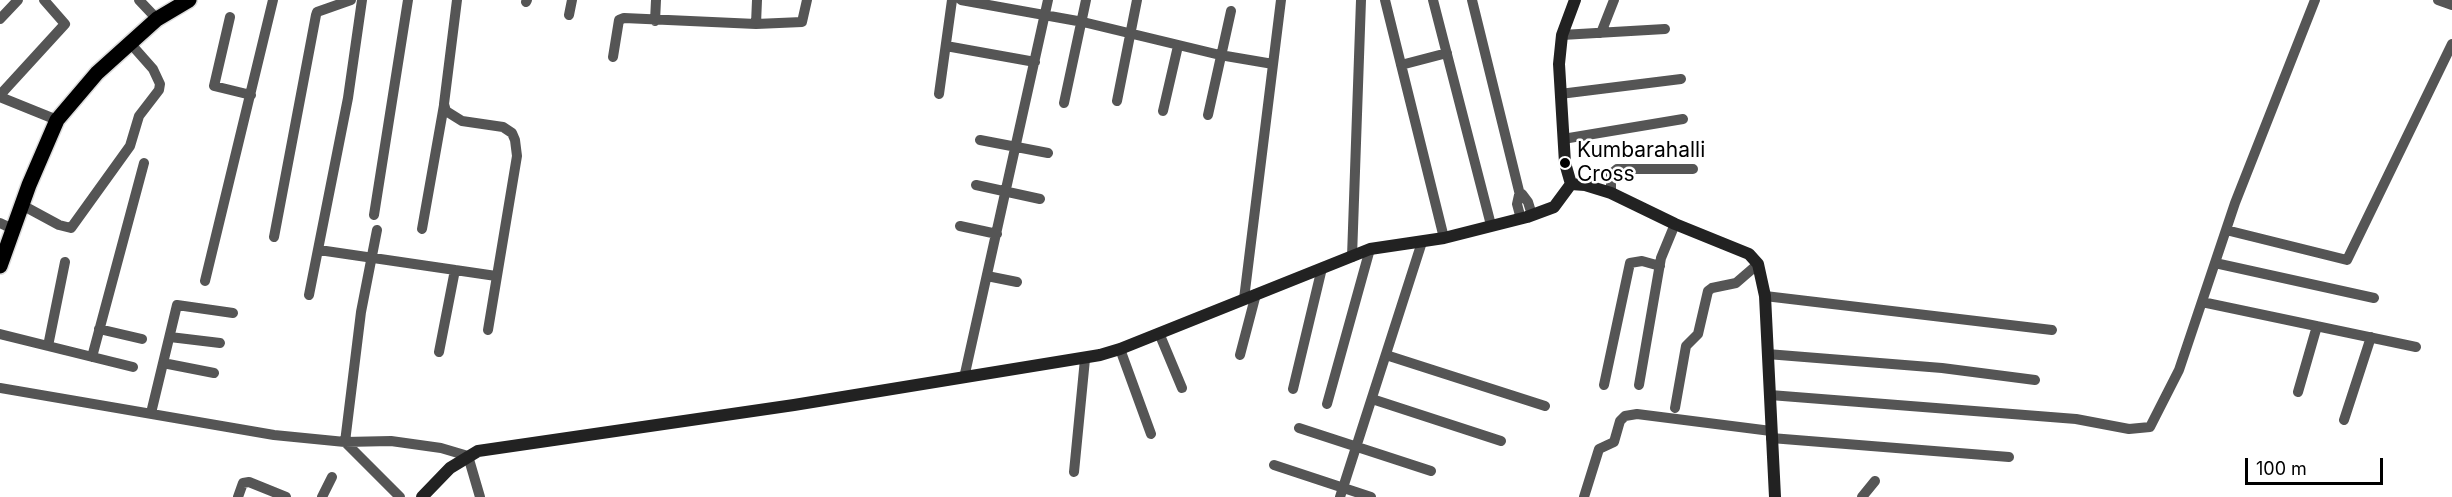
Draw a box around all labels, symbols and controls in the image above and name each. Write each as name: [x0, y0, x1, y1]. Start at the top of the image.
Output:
place label: Kumbarahalli Cross: [1577, 138, 1705, 188]
marker: Kumbarahalli Cross: [1558, 156, 1572, 170]
scale bar: [2248, 446, 2386, 484]
text: 100 m: [2256, 458, 2307, 479]

